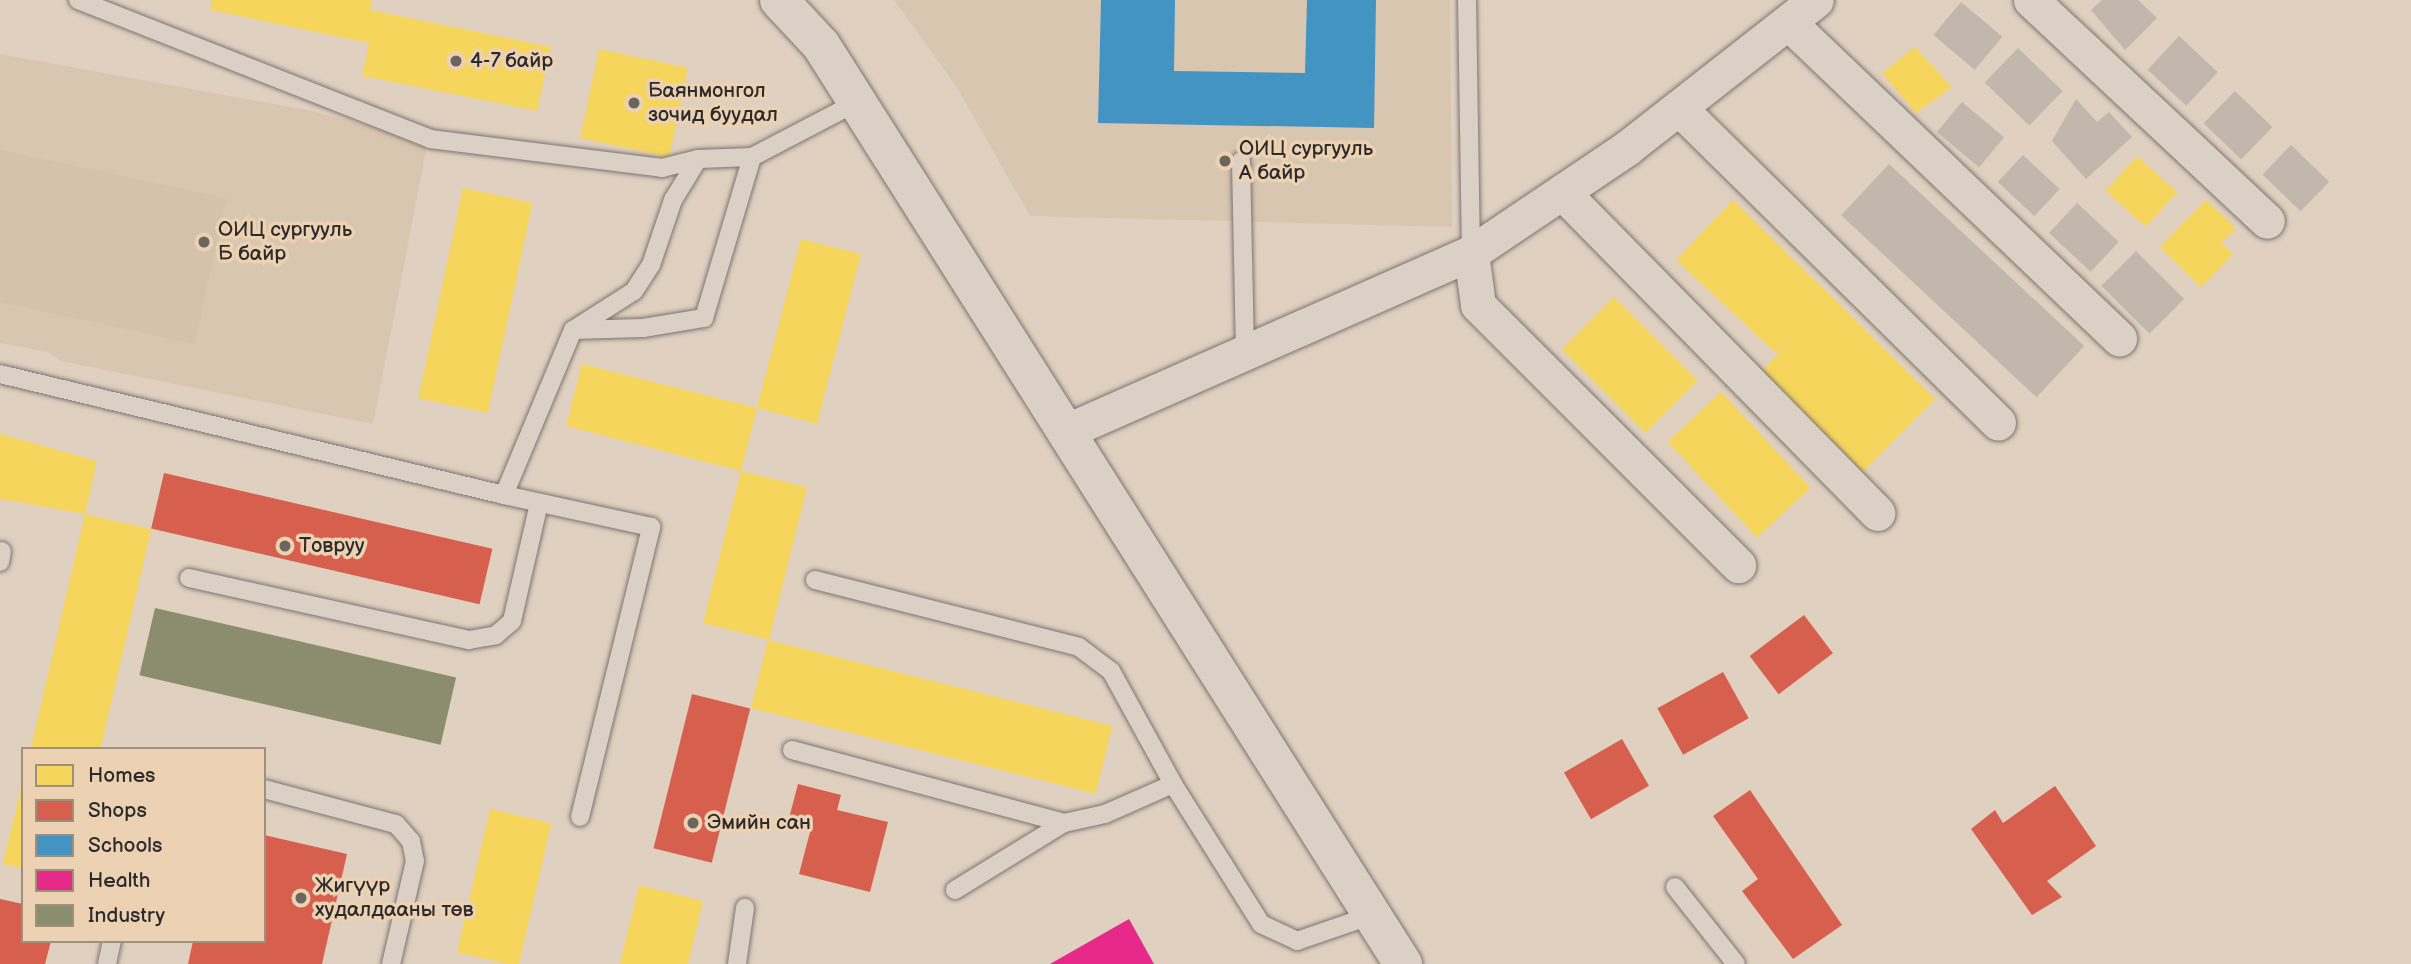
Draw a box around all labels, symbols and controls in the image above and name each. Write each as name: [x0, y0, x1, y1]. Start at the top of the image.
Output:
place label: 4-7 байр: [470, 48, 554, 74]
marker: 4-7 байр: [448, 53, 464, 69]
place label: Баянмонгол зочид буудал: [648, 78, 778, 128]
marker: Баянмонгол зочид буудал: [626, 95, 642, 111]
place label: ОИЦ сургууль А байр: [1239, 136, 1373, 186]
marker: ОИЦ сургууль А байр: [1217, 153, 1233, 169]
place label: ОИЦ сургууль Б байр: [218, 217, 352, 267]
marker: ОИЦ сургууль Б байр: [196, 234, 212, 250]
place label: Товруу: [299, 533, 364, 559]
marker: Товруу: [277, 538, 293, 554]
legend: [21, 747, 266, 943]
text: Homes: [88, 763, 156, 788]
text: Shops: [88, 798, 147, 823]
place label: Эмийн сан: [707, 810, 811, 836]
marker: Эмийн сан: [685, 815, 701, 831]
text: Schools: [88, 833, 162, 858]
text: Health: [88, 868, 150, 893]
place label: Жигүүр худалдааны төв: [315, 873, 474, 923]
marker: Жигүүр худалдааны төв: [293, 890, 309, 906]
text: Industry: [88, 903, 165, 928]

